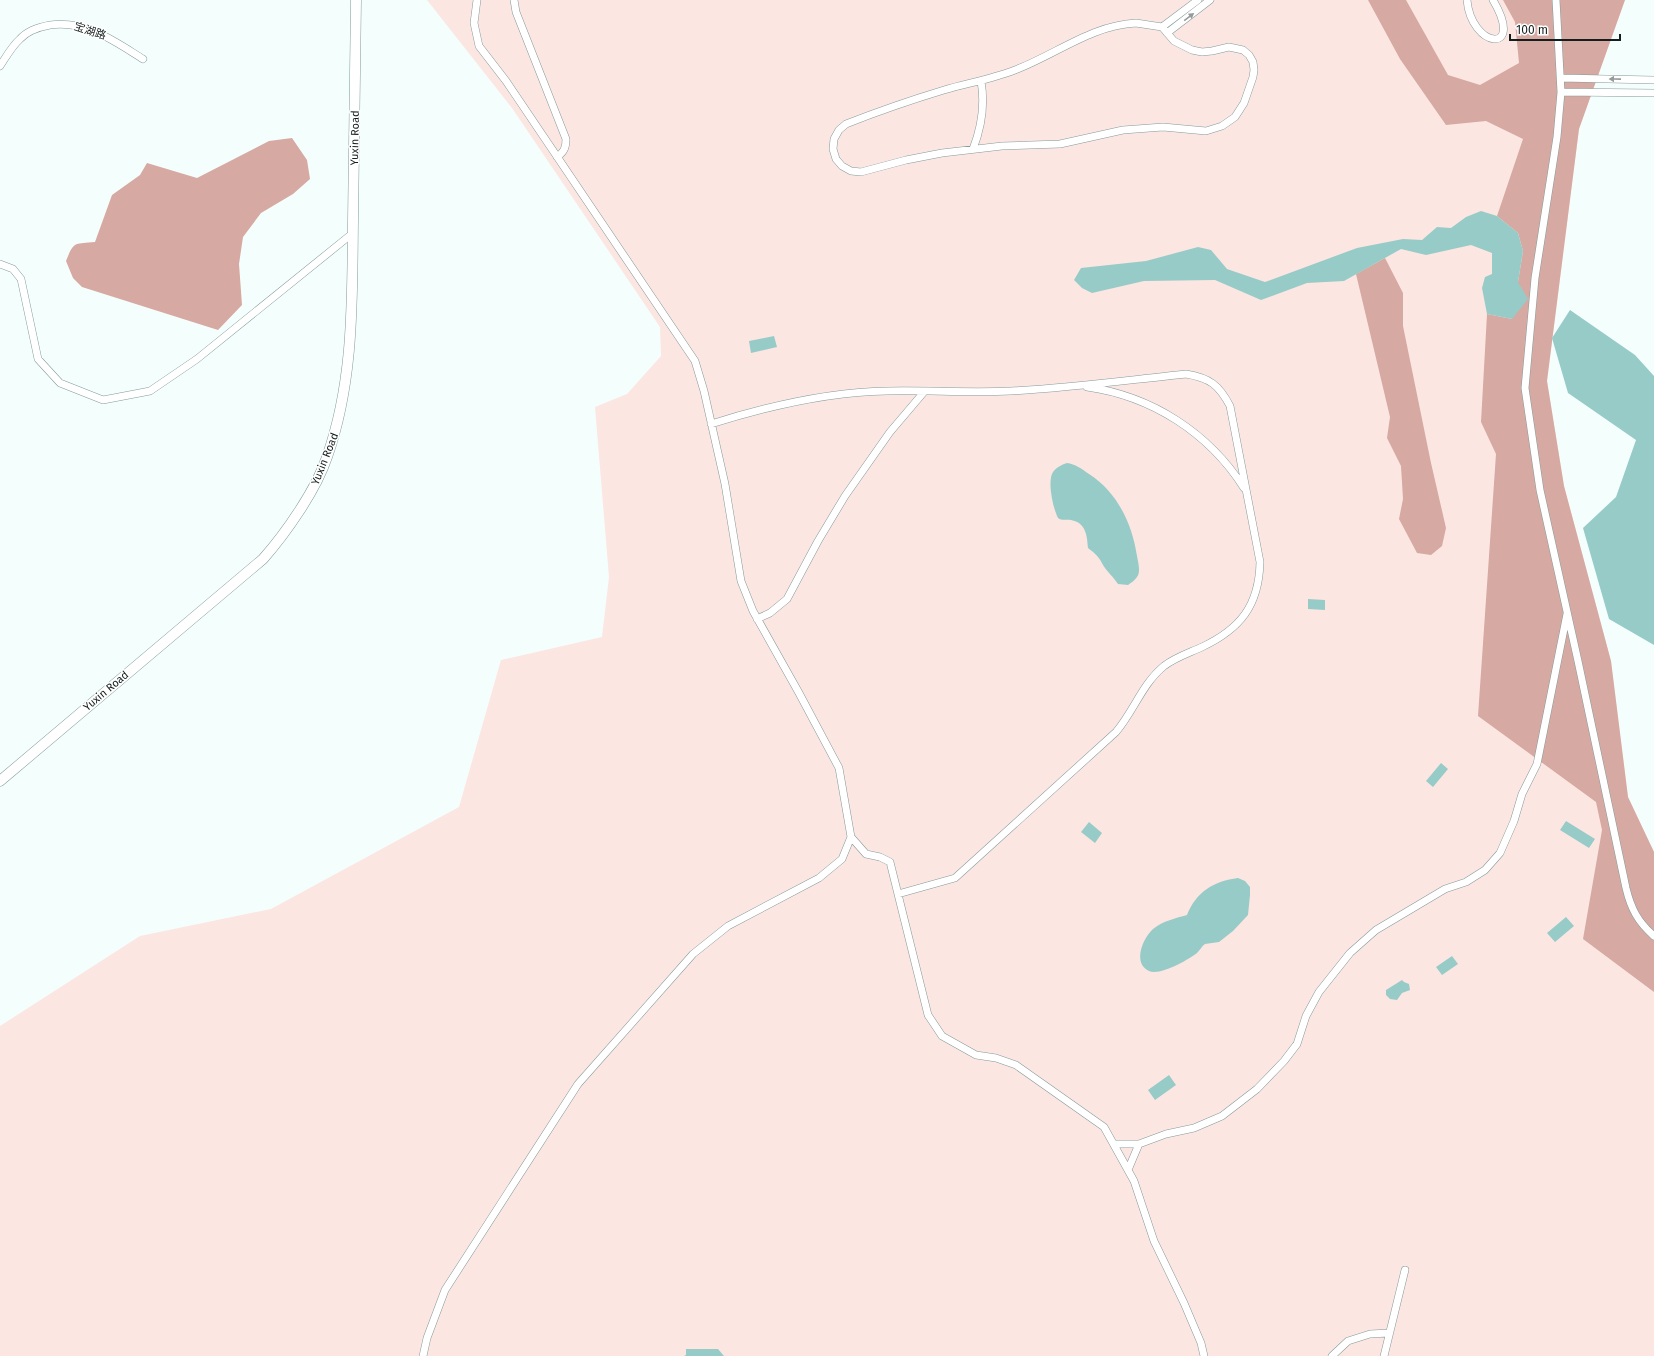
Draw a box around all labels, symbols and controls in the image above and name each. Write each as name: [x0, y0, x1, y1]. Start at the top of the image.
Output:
one-way arrow: [1183, 12, 1194, 21]
scale bar: [1510, 16, 1620, 42]
street label: 宝湖路: [72, 20, 108, 42]
text: 100 m: [1516, 23, 1548, 37]
one-way arrow: [1608, 76, 1621, 82]
street label: Yuxin Road: [348, 110, 362, 166]
street label: Yuxin Road: [309, 431, 341, 487]
street label: Yuxin Road: [81, 668, 131, 714]

